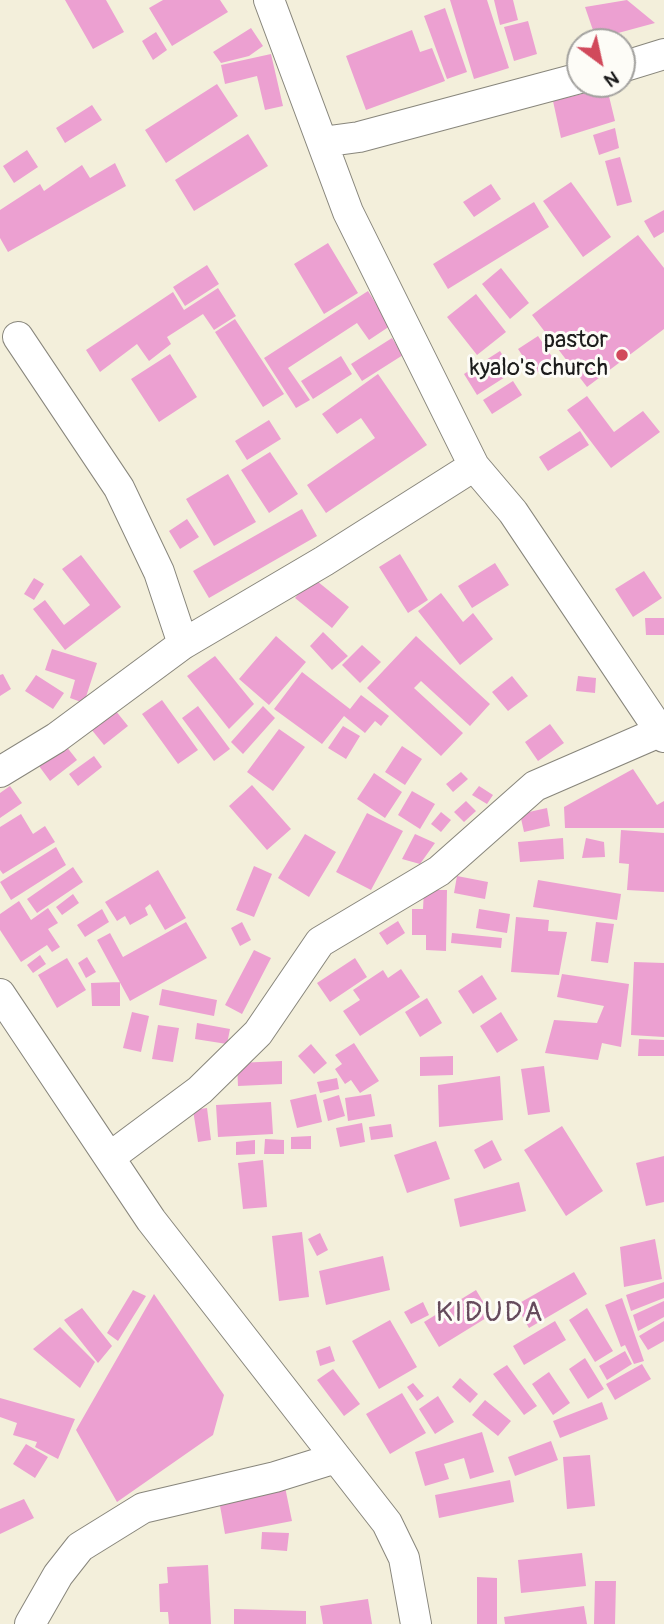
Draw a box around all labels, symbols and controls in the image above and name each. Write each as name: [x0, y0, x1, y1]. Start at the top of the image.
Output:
north arrow: [566, 28, 636, 98]
text: N: [599, 65, 623, 92]
place label: pastor kyalo's church: [470, 327, 608, 383]
marker: pastor kyalo's church: [614, 347, 630, 363]
district label: KIDUDA: [436, 1297, 544, 1331]

